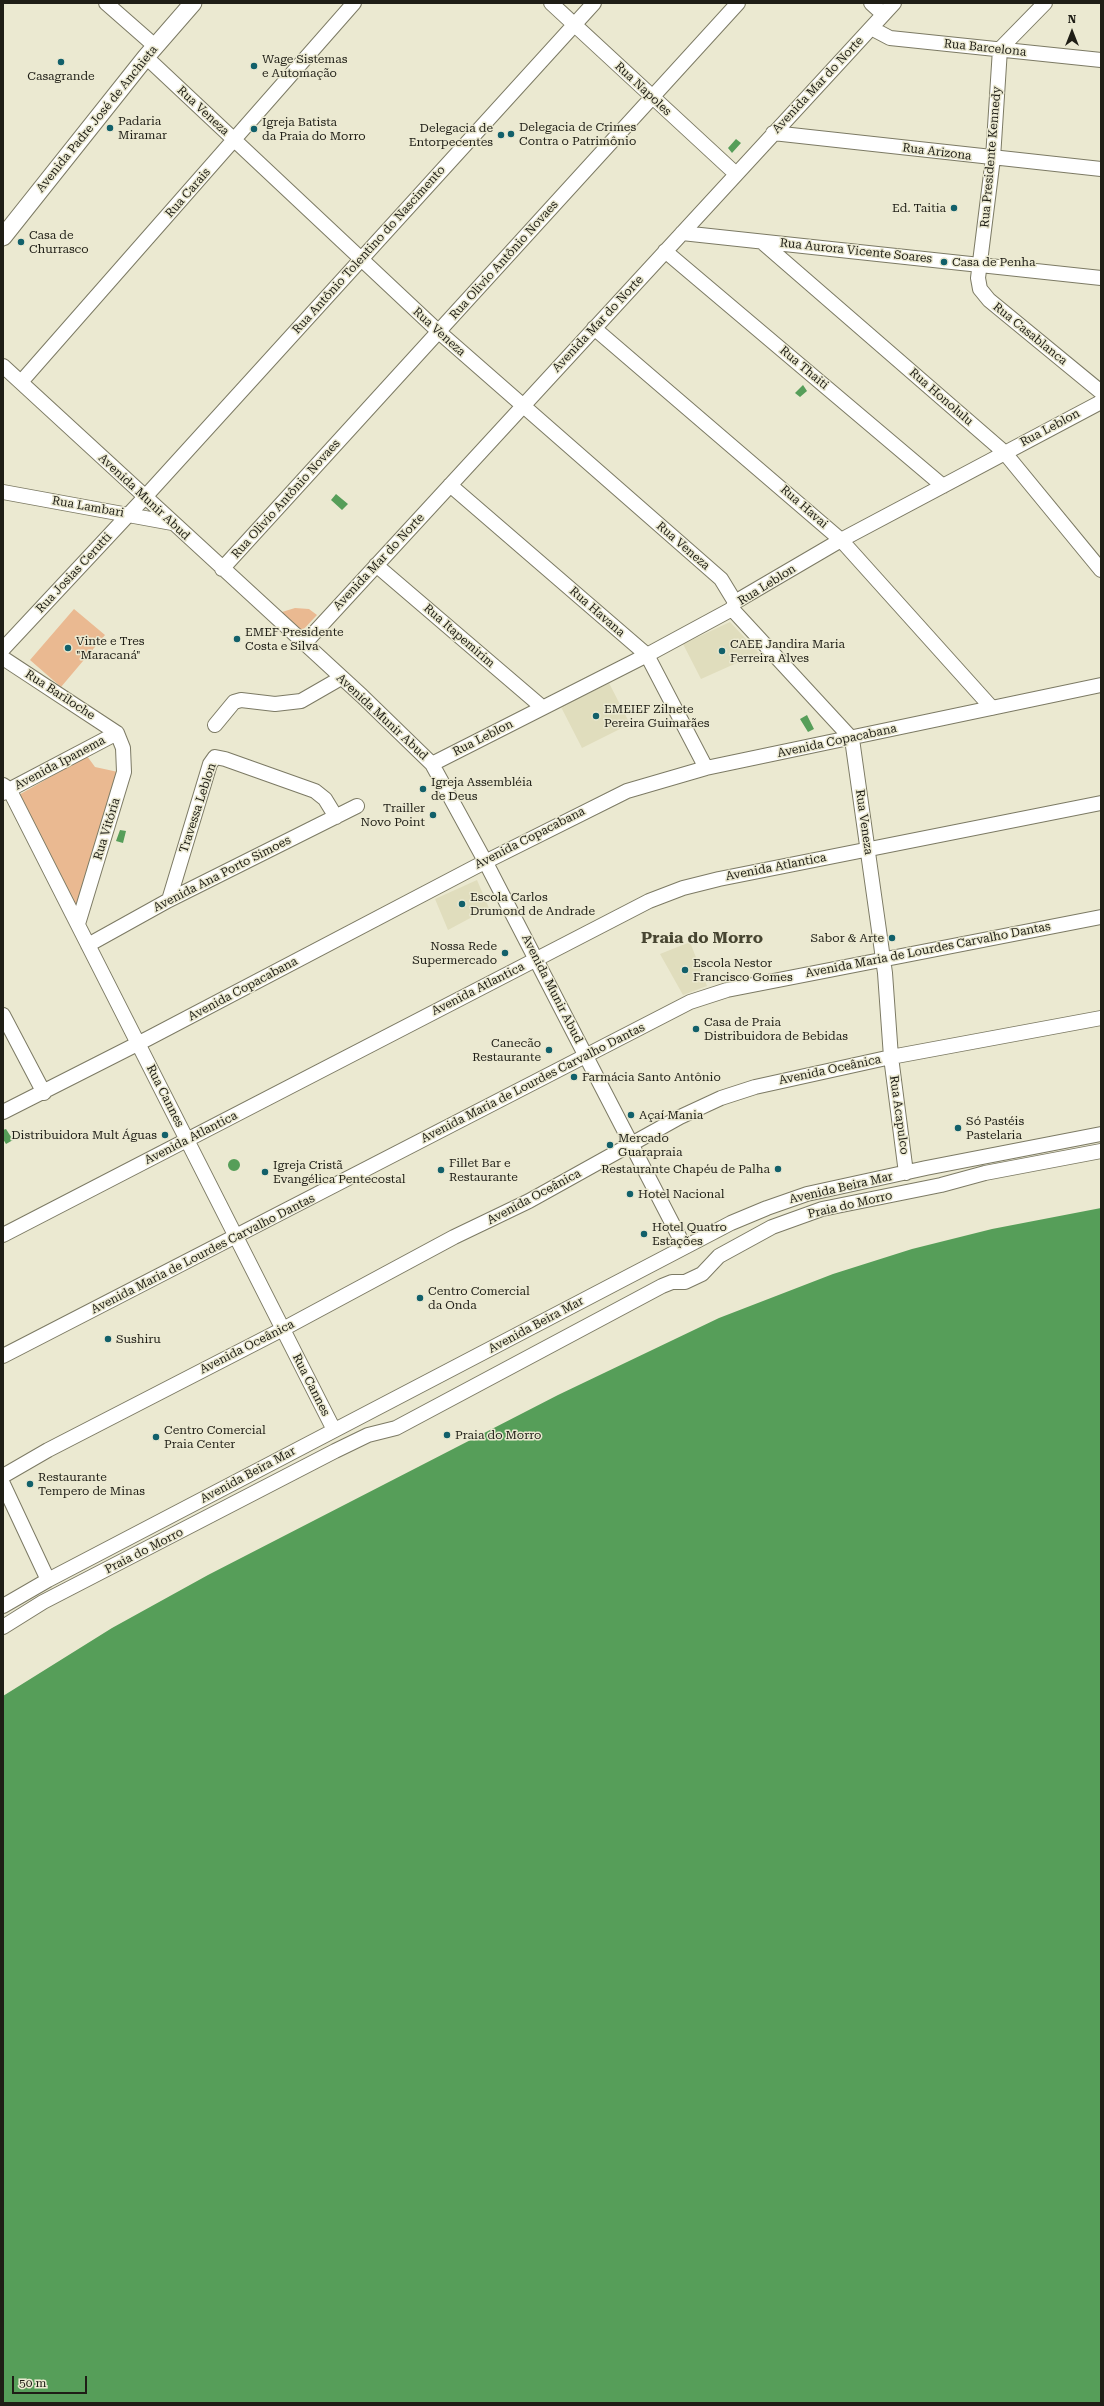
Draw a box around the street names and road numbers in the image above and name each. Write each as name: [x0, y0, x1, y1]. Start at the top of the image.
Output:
street label: Avenida Mar do Norte: [769, 34, 867, 136]
street label: Rua Barcelona: [943, 37, 1027, 59]
street label: Avenida Padre José de Anchieta: [33, 43, 161, 195]
street label: Rua Napoles: [612, 59, 674, 119]
street label: Rua Veneza: [174, 83, 232, 139]
street label: Rua Presidente Kennedy: [978, 86, 1004, 228]
street label: Rua Arizona: [902, 141, 972, 163]
street label: Rua Antônio Tolentino do Nascimento: [290, 163, 448, 337]
street label: Rua Carais: [163, 165, 213, 221]
street label: Rua Olivio Antônio Novaes: [447, 198, 561, 322]
street label: Rua Aurora Vicente Soares: [779, 236, 933, 266]
street label: Avenida Mar do Norte: [549, 273, 647, 375]
street label: Rua Casablanca: [990, 300, 1070, 368]
street label: Rua Veneza: [410, 305, 468, 359]
street label: Rua Thaiti: [777, 343, 831, 393]
street label: Rua Honolulu: [906, 365, 976, 429]
street label: Rua Leblon: [1018, 406, 1082, 450]
street label: Rua Olivio Antônio Novaes: [229, 437, 343, 561]
street label: Avenida Munir Abud: [95, 451, 193, 543]
street label: Rua Havai: [777, 482, 831, 532]
street label: Rua Lambari: [51, 494, 125, 520]
street label: Avenida Mar do Norte: [330, 511, 428, 613]
street label: Rua Veneza: [653, 519, 713, 573]
street label: Rua Josias Cerutti: [33, 530, 115, 616]
street label: Rua Leblon: [735, 562, 799, 608]
street label: Rua Havana: [566, 584, 628, 640]
street label: Rua Itapemirim: [421, 601, 497, 671]
street label: Rua Bariloche: [22, 667, 98, 723]
street label: Avenida Munir Abud: [333, 671, 431, 763]
street label: Rua Leblon: [450, 717, 516, 759]
street label: Avenida Copacabana: [776, 721, 898, 761]
street label: Avenida Ipanema: [12, 733, 108, 793]
street label: Travessa Leblon: [177, 761, 219, 855]
street label: Rua Veneza: [852, 788, 876, 856]
street label: Rua Vitória: [91, 796, 123, 862]
street label: Avenida Copacabana: [472, 804, 588, 872]
street label: Avenida Ana Porto Simoes: [151, 833, 293, 915]
street label: Avenida Atlantica: [724, 850, 828, 884]
street label: Avenida Maria de Lourdes Carvalho Dantas: [804, 919, 1052, 981]
street label: Avenida Munir Abud: [518, 932, 586, 1046]
street label: Avenida Copacabana: [186, 954, 300, 1024]
street label: Avenida Atlantica: [429, 959, 527, 1019]
street label: Avenida Maria de Lourdes Carvalho Dantas: [419, 1020, 647, 1146]
street label: Avenida Oceânica: [778, 1052, 882, 1088]
street label: Rua Cannes: [143, 1062, 187, 1130]
street label: Rua Acapulco: [886, 1074, 912, 1156]
street label: Avenida Atlantica: [142, 1108, 240, 1168]
street label: Avenida Oceânica: [485, 1166, 583, 1228]
street label: Avenida Beira Mar: [788, 1169, 894, 1207]
street label: Praia do Morro: [806, 1188, 894, 1222]
street label: Avenida Maria de Lourdes Carvalho Dantas: [89, 1191, 317, 1317]
street label: Avenida Beira Mar: [486, 1294, 586, 1356]
street label: Avenida Oceânica: [197, 1317, 297, 1377]
street label: Rua Cannes: [289, 1351, 333, 1419]
street label: Avenida Beira Mar: [198, 1444, 298, 1506]
street label: Praia do Morro: [102, 1525, 186, 1577]

